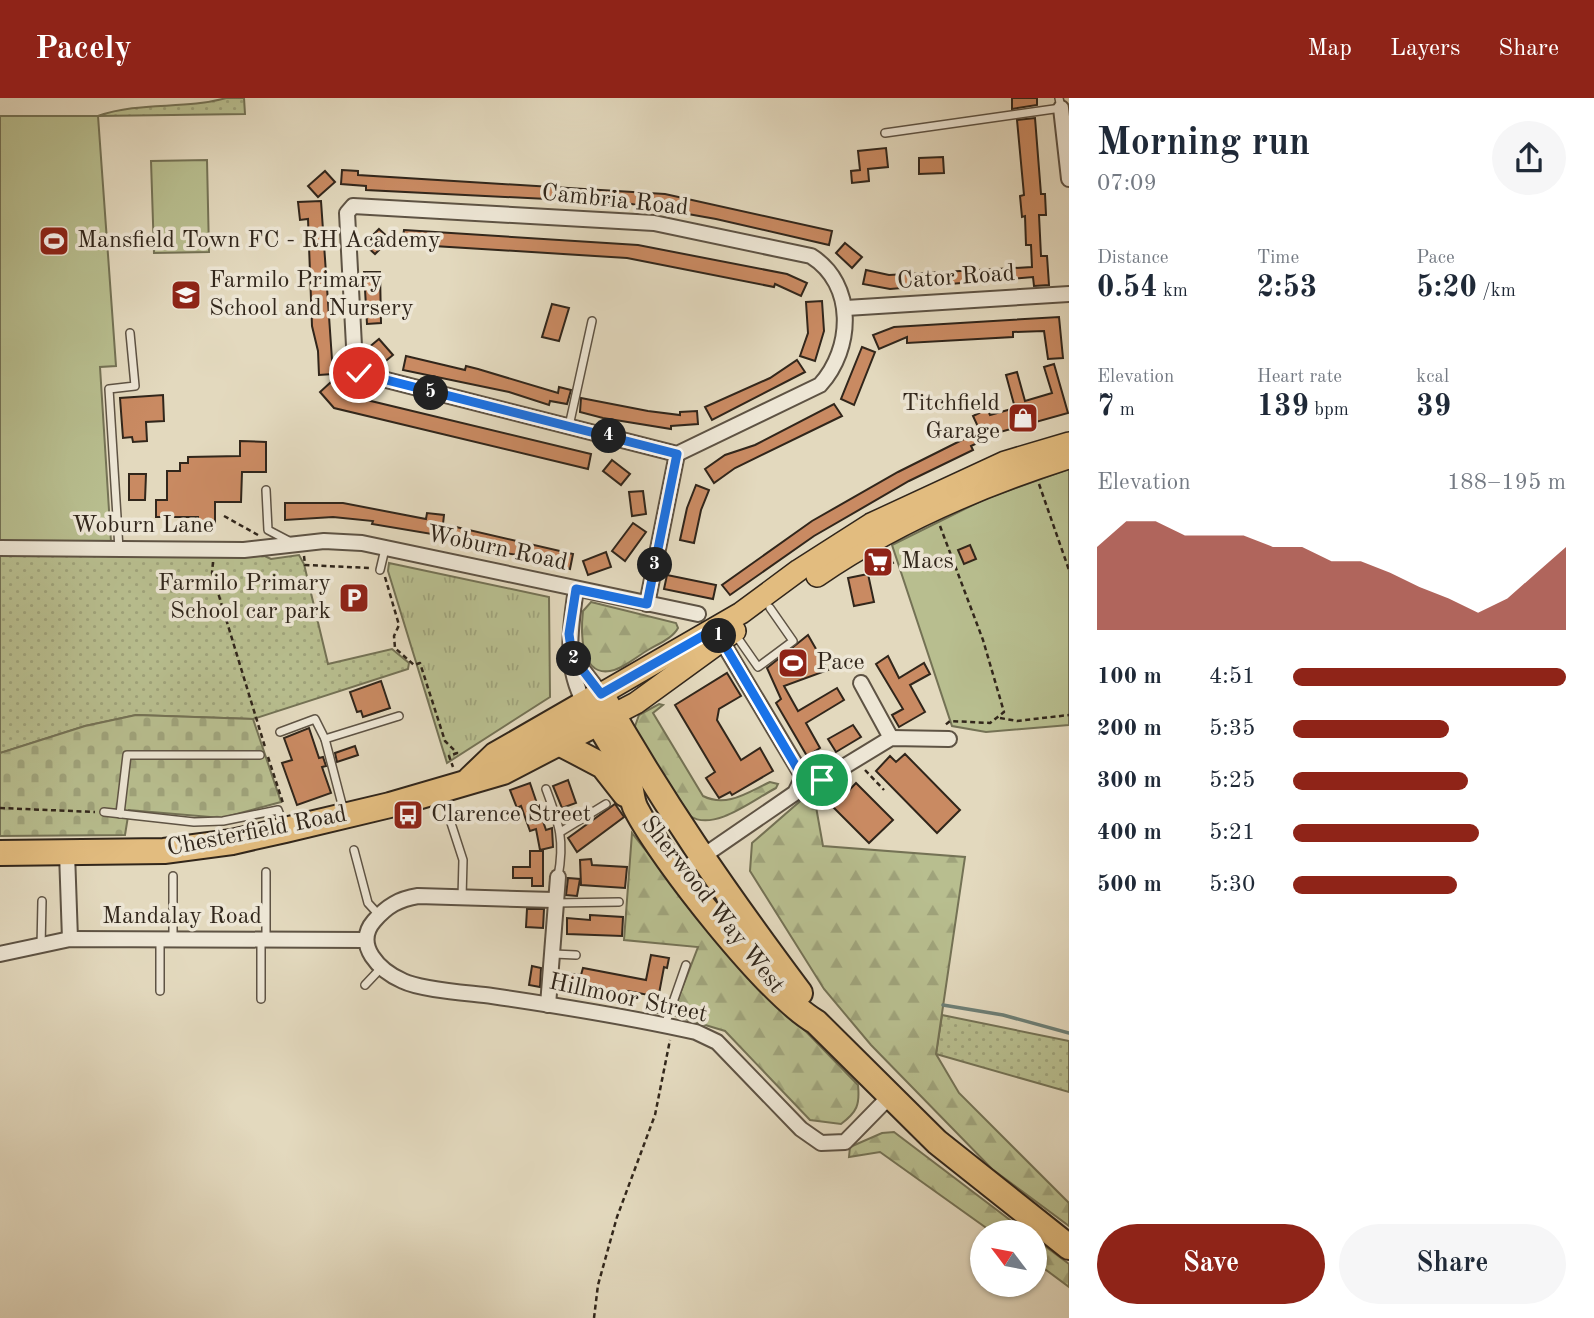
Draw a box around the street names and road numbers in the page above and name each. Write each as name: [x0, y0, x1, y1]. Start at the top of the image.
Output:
street label: Cambria Road: [540, 181, 690, 221]
street label: Cator Road: [896, 262, 1016, 294]
street label: Woburn Lane: [72, 514, 214, 538]
street label: Woburn Road: [424, 522, 570, 576]
street label: Chesterfield Road: [165, 803, 349, 861]
street label: Sherwood Way West: [636, 812, 788, 998]
street label: Mandalay Road: [102, 905, 262, 929]
street label: Hillmoor Street: [547, 970, 709, 1028]

